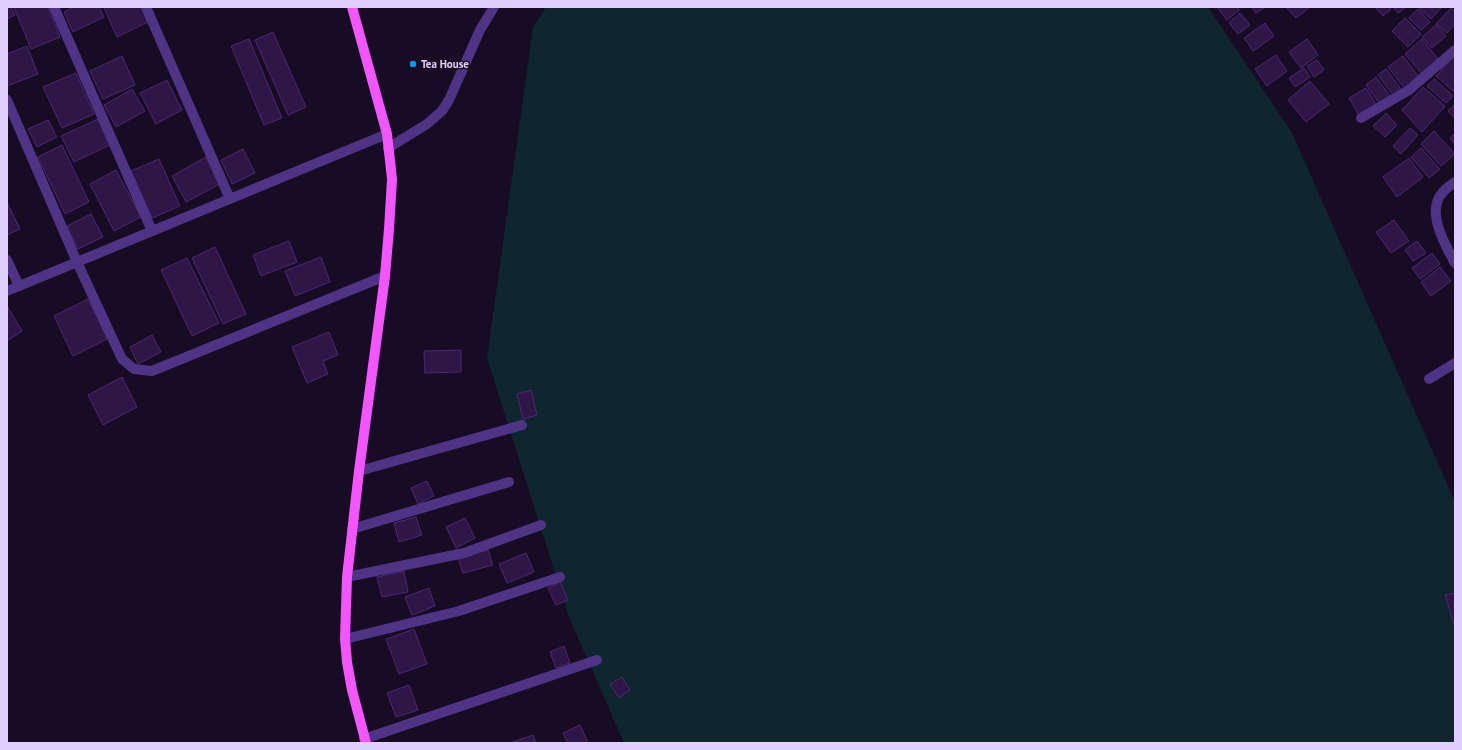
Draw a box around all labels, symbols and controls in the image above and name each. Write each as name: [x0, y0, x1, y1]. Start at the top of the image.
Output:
place label: Tea House: [421, 57, 469, 71]
marker: Tea House: [408, 59, 418, 69]

